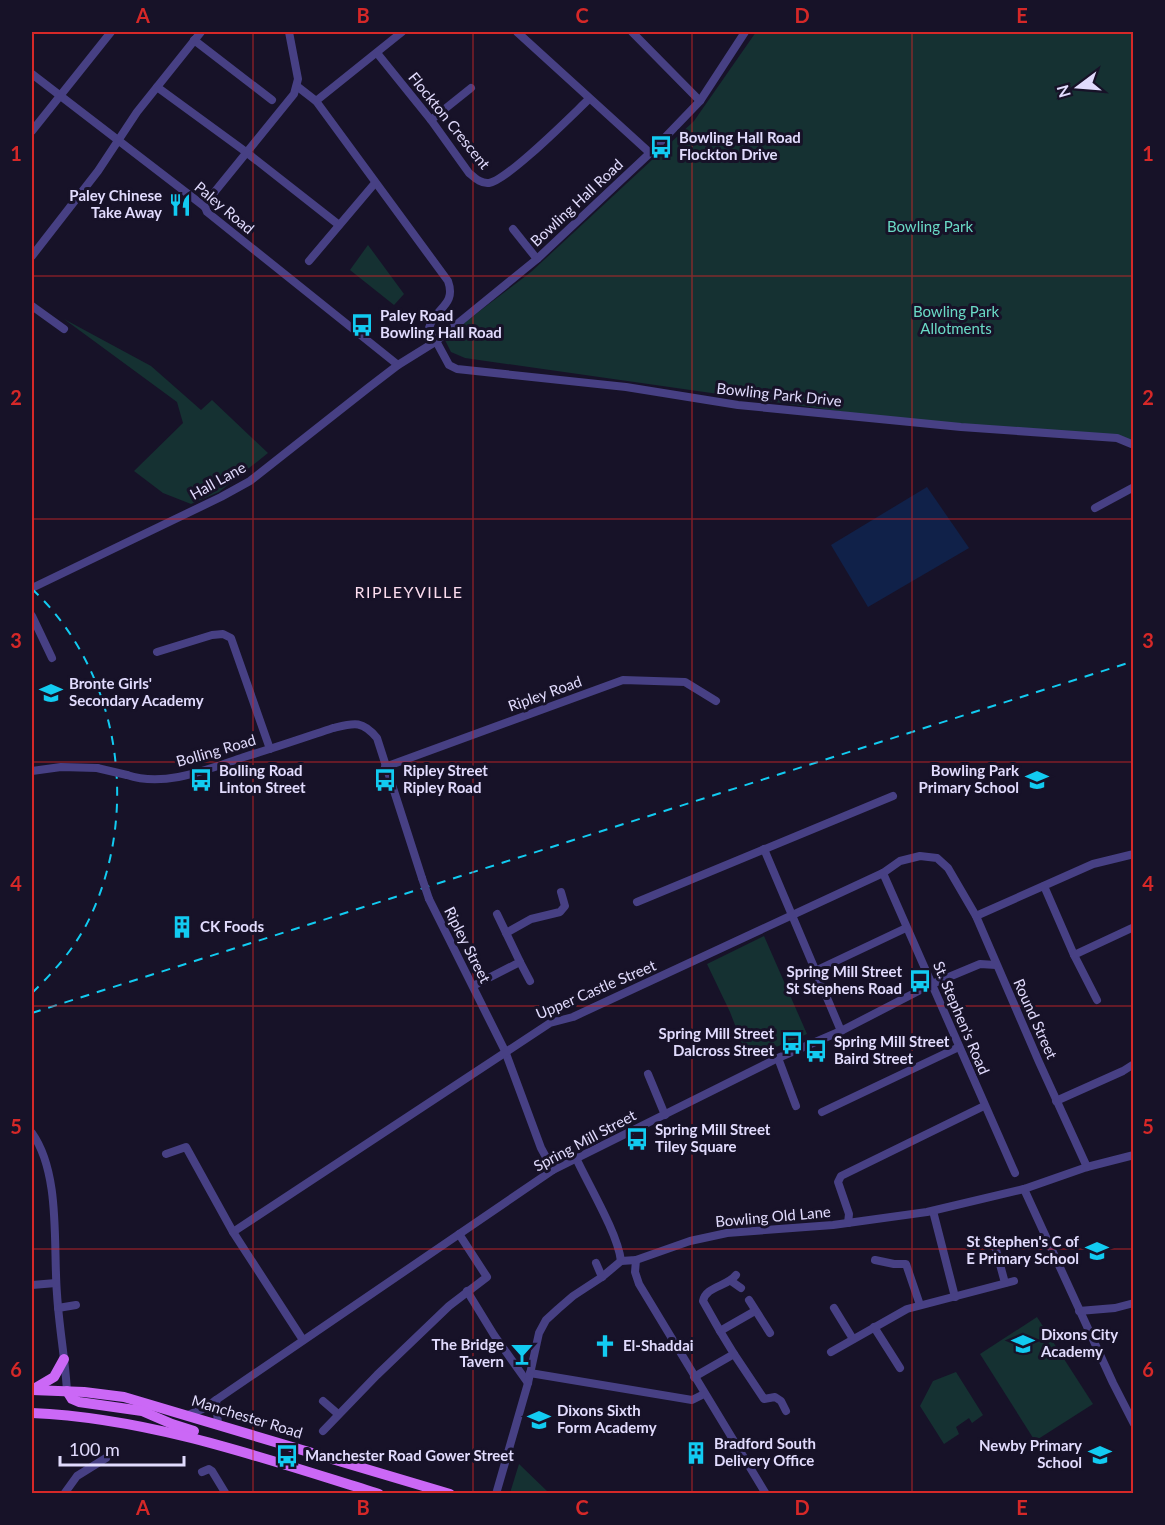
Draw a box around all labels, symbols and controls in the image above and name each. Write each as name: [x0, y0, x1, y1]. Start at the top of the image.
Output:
text: A: [135, 3, 150, 27]
text: B: [356, 3, 370, 27]
text: C: [575, 3, 589, 27]
text: D: [794, 3, 810, 27]
text: E: [1016, 3, 1028, 27]
north arrow: [1048, 57, 1108, 117]
street label: Flockton Crescent: [405, 68, 495, 173]
text: N: [1052, 83, 1074, 100]
place label: Bowling Hall Road Flockton Drive: [679, 128, 801, 163]
bus stop icon: Bowling Hall Road Flockton Drive: [648, 134, 674, 160]
text: 1: [10, 141, 22, 165]
text: 1: [1142, 141, 1154, 165]
street label: Bowling Hall Road: [526, 155, 626, 250]
street label: Paley Road: [191, 177, 258, 237]
place label: Paley Chinese Take Away: [69, 186, 162, 221]
restaurant icon: Paley Chinese Take Away: [167, 192, 193, 218]
park label: Bowling Park: [887, 217, 973, 235]
park label: Bowling Park Allotments: [913, 302, 999, 337]
place label: Paley Road Bowling Hall Road: [380, 306, 502, 341]
bus stop icon: Paley Road Bowling Hall Road: [349, 312, 375, 338]
street label: Bowling Park Drive: [716, 378, 843, 410]
text: 2: [10, 385, 22, 409]
text: 2: [1142, 385, 1154, 409]
street label: Hall Lane: [186, 457, 249, 503]
district label: RIPLEYVILLE: [354, 582, 464, 601]
text: 3: [10, 628, 22, 652]
text: 3: [1142, 628, 1154, 652]
street label: Ripley Road: [505, 671, 584, 715]
place label: Bronte Girls' Secondary Academy: [69, 674, 204, 709]
school or university icon: Bronte Girls' Secondary Academy: [38, 680, 64, 706]
street label: Bolling Road: [174, 730, 258, 770]
place label: Bolling Road Linton Street: [219, 761, 306, 796]
place label: Ripley Street Ripley Road: [403, 761, 488, 796]
place label: Bowling Park Primary School: [919, 761, 1020, 796]
bus stop icon: Bolling Road Linton Street: [188, 767, 214, 793]
bus stop icon: Ripley Street Ripley Road: [372, 767, 398, 793]
school or university icon: Bowling Park Primary School: [1024, 767, 1050, 793]
text: 4: [10, 871, 22, 895]
text: 4: [1142, 871, 1154, 895]
street label: Ripley Street: [441, 903, 495, 986]
building icon: CK Foods: [169, 914, 195, 940]
place label: CK Foods: [200, 917, 264, 935]
street label: Upper Castle Street: [533, 955, 659, 1023]
street label: St. Stephen's Road: [930, 958, 994, 1077]
place label: Spring Mill Street St Stephens Road: [786, 962, 902, 997]
bus stop icon: Spring Mill Street St Stephens Road: [907, 968, 933, 994]
street label: Round Street: [1010, 976, 1062, 1062]
place label: Spring Mill Street Dalcross Street: [659, 1024, 774, 1059]
bus stop icon: Spring Mill Street Dalcross Street: [779, 1030, 805, 1056]
place label: Spring Mill Street Baird Street: [834, 1032, 950, 1067]
bus stop icon: Spring Mill Street Baird Street: [803, 1038, 829, 1064]
street label: Spring Mill Street: [530, 1105, 639, 1175]
text: 5: [10, 1114, 22, 1138]
text: 5: [1142, 1114, 1154, 1138]
place label: Spring Mill Street Tiley Square: [655, 1120, 771, 1155]
bus stop icon: Spring Mill Street Tiley Square: [624, 1126, 650, 1152]
street label: Bowling Old Lane: [714, 1202, 832, 1230]
place label: St Stephen's C of E Primary School: [966, 1232, 1080, 1267]
school or university icon: St Stephen's C of E Primary School: [1084, 1238, 1110, 1264]
place label: Dixons City Academy: [1040, 1325, 1118, 1360]
school or university icon: Dixons City Academy: [1010, 1331, 1036, 1357]
church icon: El-Shaddai: [592, 1333, 618, 1359]
place label: The Bridge Tavern: [432, 1335, 504, 1370]
place label: El-Shaddai: [623, 1336, 694, 1354]
bar icon: The Bridge Tavern: [509, 1341, 535, 1367]
text: 6: [10, 1357, 22, 1381]
text: 6: [1142, 1357, 1154, 1381]
street label: Manchester Road: [190, 1391, 305, 1441]
place label: Dixons Sixth Form Academy: [557, 1401, 657, 1436]
school or university icon: Dixons Sixth Form Academy: [526, 1407, 552, 1433]
scale bar: [60, 1429, 184, 1467]
place label: Bradford South Delivery Office: [714, 1434, 816, 1469]
place label: Newby Primary School: [979, 1436, 1082, 1471]
text: 100 m: [69, 1438, 120, 1460]
building icon: Bradford South Delivery Office: [683, 1440, 709, 1466]
school or university icon: Newby Primary School: [1087, 1442, 1113, 1468]
bus stop icon: Manchester Road Gower Street: [274, 1443, 300, 1469]
place label: Manchester Road Gower Street: [305, 1446, 514, 1464]
text: A: [135, 1495, 150, 1519]
text: B: [356, 1495, 370, 1519]
text: C: [575, 1495, 589, 1519]
text: D: [794, 1495, 810, 1519]
text: E: [1016, 1495, 1028, 1519]

